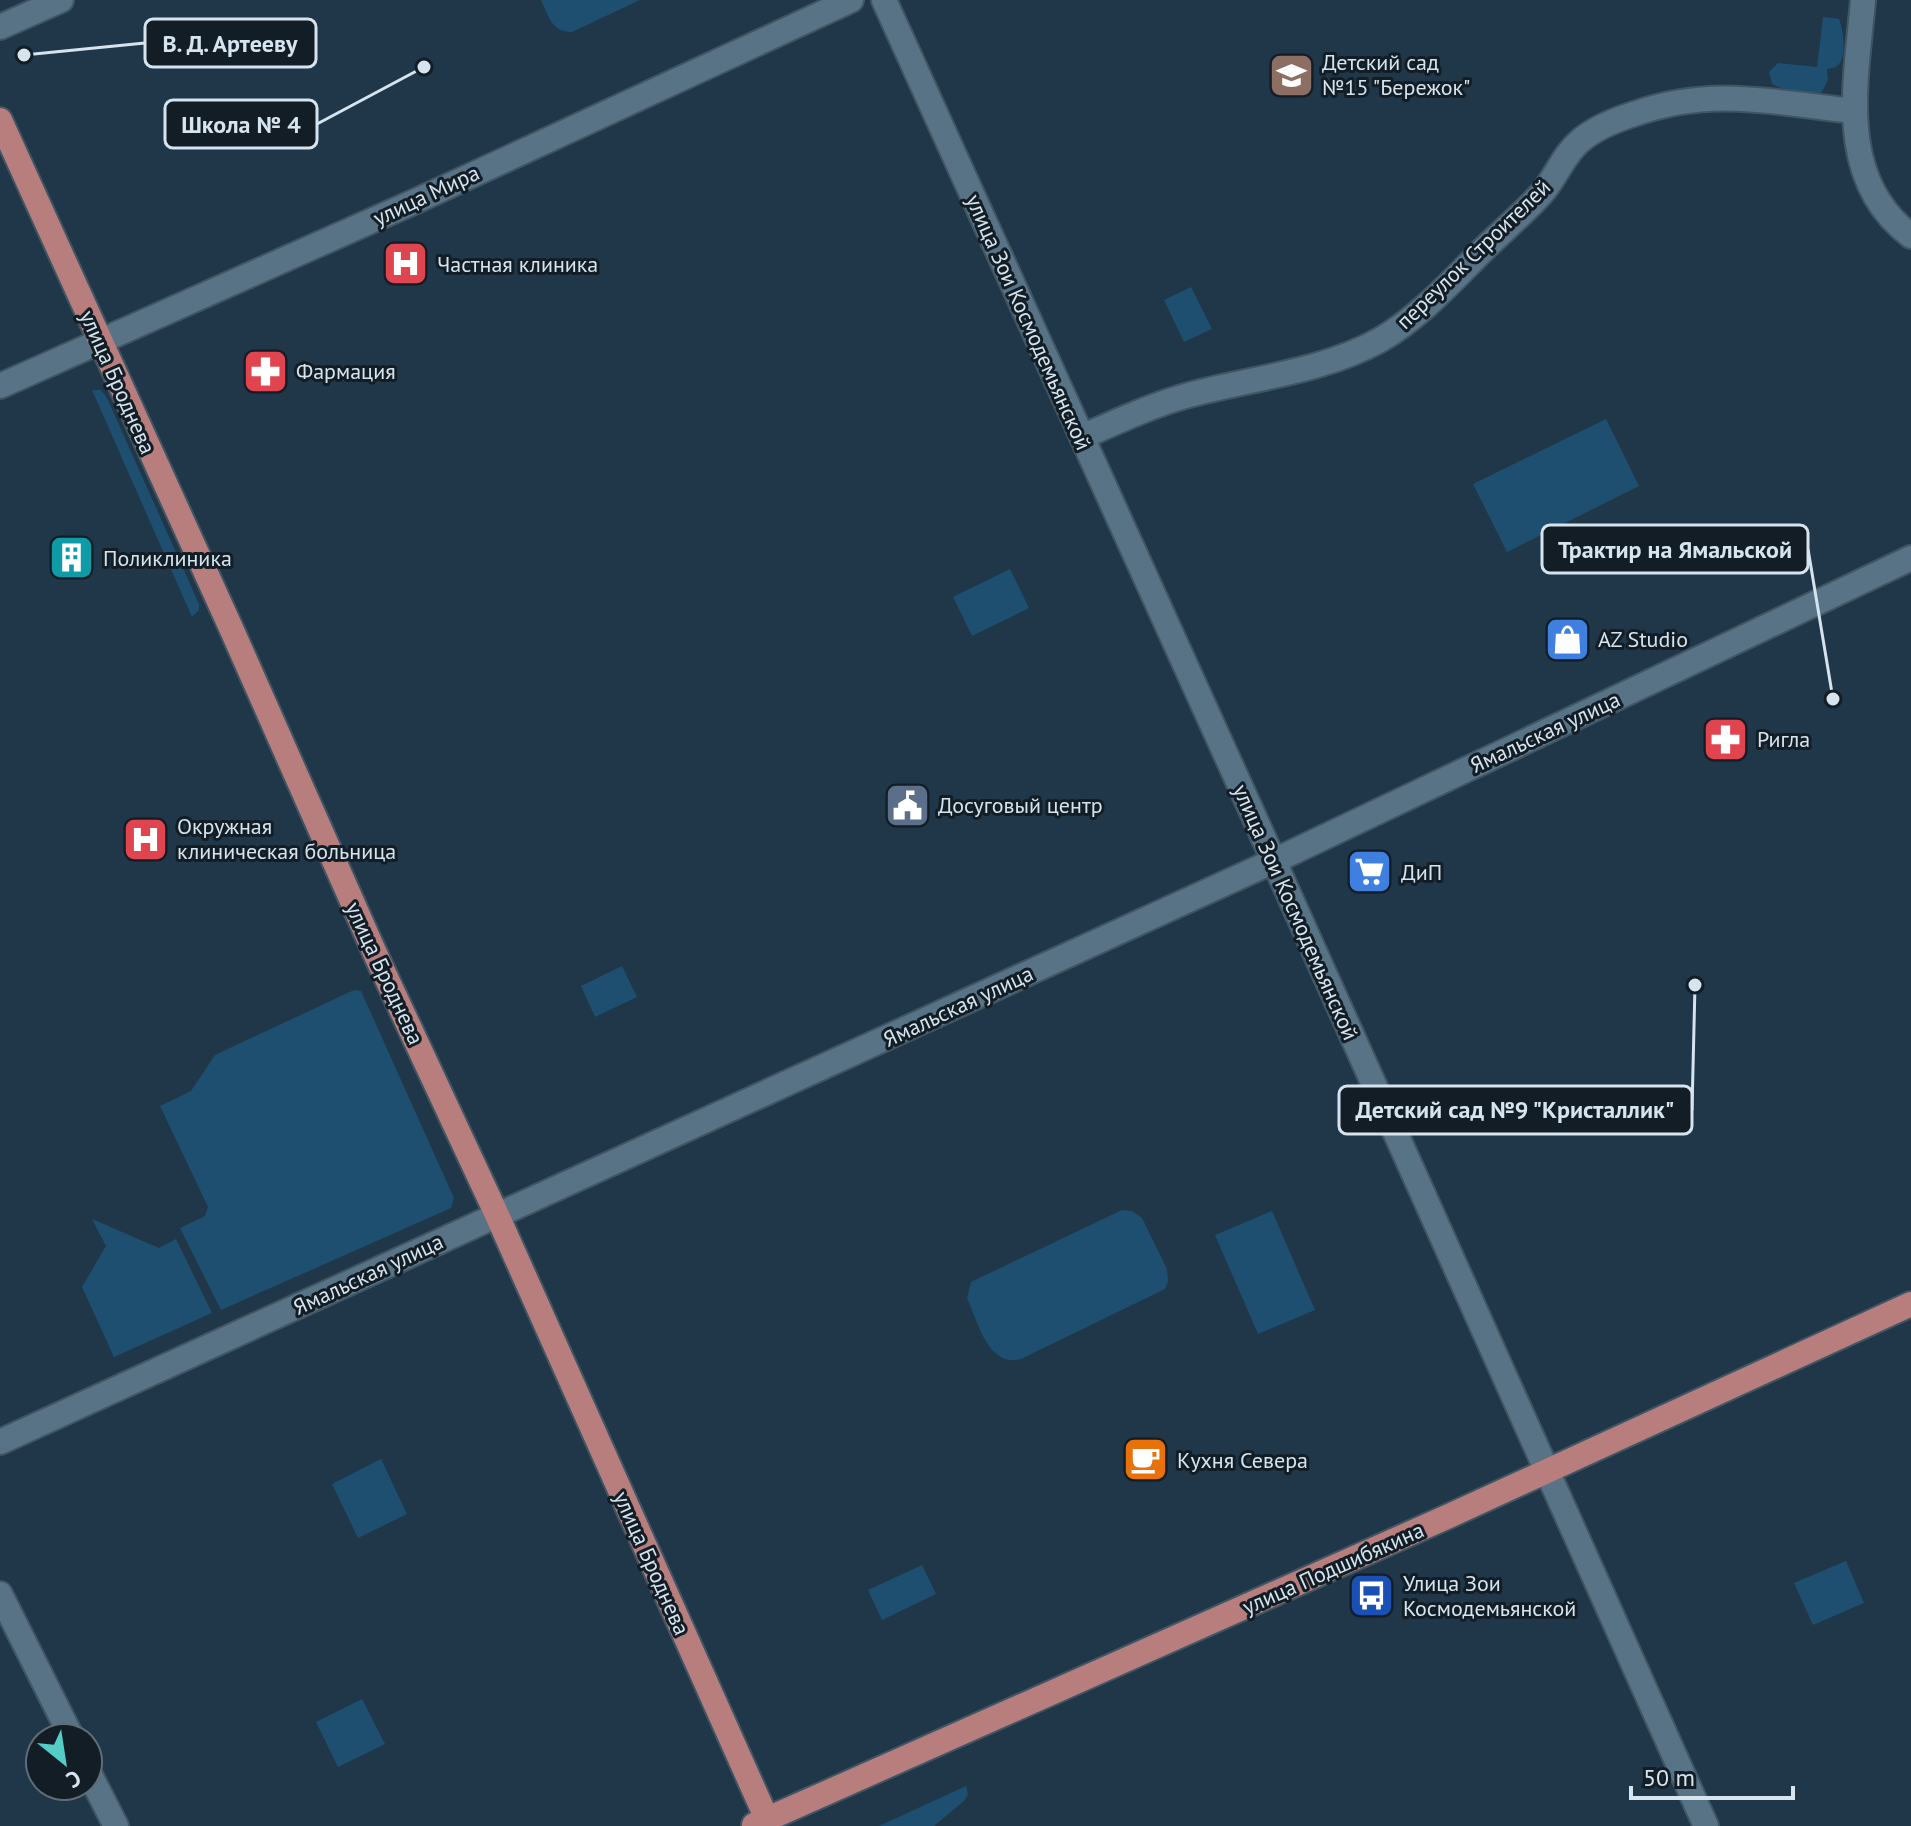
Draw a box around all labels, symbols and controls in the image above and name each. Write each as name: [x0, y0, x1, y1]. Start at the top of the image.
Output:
callout: В. Д. Артееву: [145, 19, 316, 67]
text: В. Д. Артееву: [162, 28, 298, 59]
place label: Детский сад №15 "Бережок": [1322, 48, 1470, 101]
school or university icon: Детский сад №15 "Бережок": [1267, 51, 1315, 99]
callout: Школа № 4: [165, 100, 317, 148]
text: Школа № 4: [181, 109, 301, 140]
street label: улица Мира: [368, 158, 484, 232]
street label: переулок Строителей: [1390, 173, 1556, 335]
street label: улица Зои Космодемьянской: [960, 190, 1098, 454]
hospital icon: Частная клиника: [382, 240, 430, 288]
place label: Частная клиника: [437, 250, 598, 278]
street label: улица Броднева: [74, 306, 162, 458]
pharmacy icon: Фармация: [241, 347, 289, 395]
place label: Фармация: [296, 357, 396, 385]
callout: Трактир на Ямальской: [1542, 525, 1808, 573]
building icon: Поликлиника: [48, 534, 96, 582]
text: Трактир на Ямальской: [1558, 534, 1792, 565]
place label: Поликлиника: [103, 544, 232, 572]
shop icon: AZ Studio: [1543, 615, 1591, 663]
place label: AZ Studio: [1598, 625, 1688, 653]
street label: Ямальская улица: [1466, 685, 1624, 779]
pharmacy icon: Ригла: [1702, 715, 1750, 763]
place label: Ригла: [1757, 725, 1810, 753]
street label: улица Зои Космодемьянской: [1227, 780, 1365, 1044]
public building icon: Досуговый центр: [883, 781, 931, 829]
place label: Досуговый центр: [938, 791, 1103, 819]
place label: Окружная клиническая больница: [177, 812, 396, 865]
hospital icon: Окружная клиническая больница: [122, 815, 170, 863]
supermarket icon: ДиП: [1346, 848, 1394, 896]
place label: ДиП: [1401, 858, 1442, 886]
street label: улица Броднева: [340, 897, 430, 1049]
street label: Ямальская улица: [879, 959, 1037, 1053]
callout: Детский сад №9 "Кристаллик": [1339, 1086, 1692, 1134]
text: Детский сад №9 "Кристаллик": [1356, 1094, 1674, 1125]
street label: Ямальская улица: [289, 1227, 447, 1321]
cafe icon: Кухня Севера: [1122, 1436, 1170, 1484]
place label: Кухня Севера: [1177, 1446, 1308, 1474]
street label: улица Броднева: [608, 1487, 696, 1639]
street label: улица Подшибякина: [1238, 1515, 1428, 1621]
place label: Улица Зои Космодемьянской: [1403, 1569, 1576, 1622]
bus stop icon: Улица Зои Космодемьянской: [1348, 1572, 1396, 1620]
north arrow: [24, 1722, 104, 1802]
scale bar: [1631, 1750, 1793, 1800]
text: 50 m: [1643, 1762, 1695, 1793]
text: С: [62, 1764, 86, 1795]

